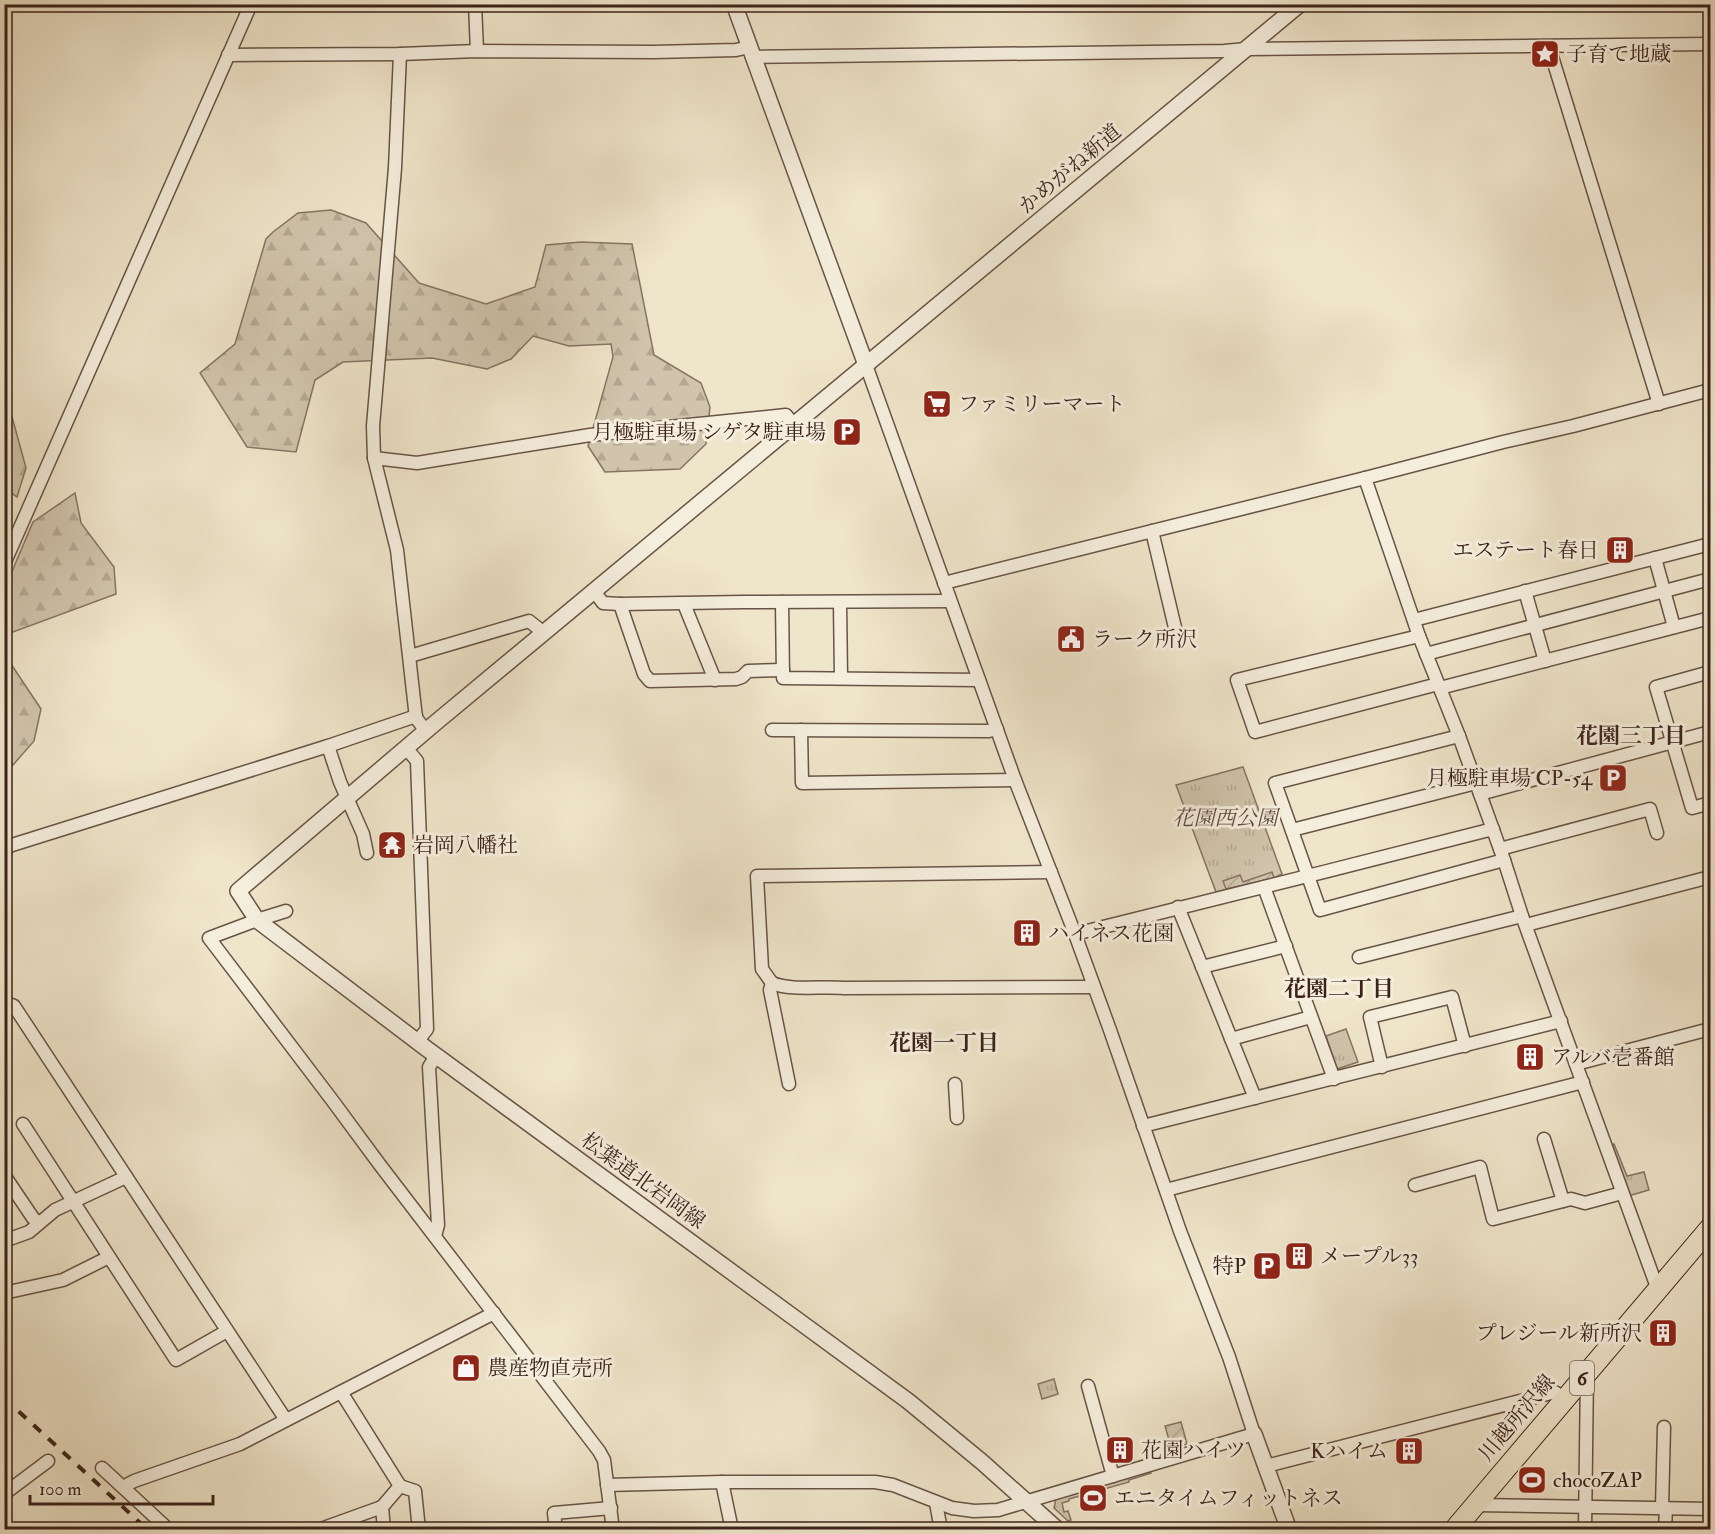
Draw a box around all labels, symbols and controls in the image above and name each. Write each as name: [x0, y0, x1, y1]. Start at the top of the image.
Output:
place icon: 子育て地蔵: [1529, 38, 1561, 70]
place label: 子育て地蔵: [1566, 41, 1671, 68]
street label: かめがね新道: [1013, 118, 1127, 220]
supermarket icon: ファミリーマート: [921, 388, 953, 420]
place label: ファミリーマート: [958, 391, 1126, 418]
parking icon: 月極駐車場 シゲタ駐車場: [831, 416, 863, 448]
place label: 月極駐車場 シゲタ駐車場: [592, 419, 826, 446]
building icon: エステート春日: [1604, 534, 1636, 566]
place label: エステート春日: [1452, 537, 1599, 564]
public building icon: ラーク所沢: [1055, 623, 1087, 655]
place label: ラーク所沢: [1092, 626, 1197, 653]
district label: 花園三丁目: [1576, 722, 1686, 750]
parking icon: 月極駐車場 CP-54: [1597, 762, 1629, 794]
place label: 月極駐車場 CP-54: [1426, 765, 1594, 792]
park label: 花園西公園: [1173, 805, 1280, 832]
temple icon: 岩岡八幡社: [376, 829, 408, 861]
place label: 岩岡八幡社: [413, 832, 518, 859]
building icon: ハイネス花園: [1011, 917, 1043, 949]
place label: ハイネス花園: [1048, 920, 1174, 947]
district label: 花園二丁目: [1284, 975, 1394, 1003]
district label: 花園一丁目: [889, 1029, 999, 1057]
building icon: アルバ壱番館: [1514, 1041, 1546, 1073]
place label: アルバ壱番館: [1551, 1044, 1675, 1071]
street label: 松葉道北岩岡線: [576, 1127, 710, 1235]
building icon: メープル33: [1283, 1240, 1315, 1272]
place label: メープル33: [1320, 1243, 1418, 1270]
parking icon: 特P: [1251, 1250, 1283, 1282]
place label: 特P: [1213, 1253, 1246, 1280]
building icon: プレジール新所沢: [1647, 1317, 1679, 1349]
place label: プレジール新所沢: [1476, 1320, 1642, 1347]
shop icon: 農産物直売所: [450, 1352, 482, 1384]
place label: 農産物直売所: [487, 1355, 613, 1382]
road number: 6: [1570, 1361, 1594, 1395]
street label: 川越所沢線: [1473, 1369, 1561, 1467]
building icon: 花園ハイツ: [1104, 1434, 1136, 1466]
building icon: Kハイム: [1393, 1435, 1425, 1467]
place label: 花園ハイツ: [1141, 1437, 1246, 1464]
place label: Kハイム: [1310, 1438, 1388, 1465]
sports icon: chocoZAP: [1516, 1464, 1548, 1496]
place label: chocoZAP: [1553, 1467, 1642, 1494]
scale bar: [30, 1468, 213, 1506]
text: 100 m: [39, 1478, 82, 1501]
sports icon: エニタイムフィットネス: [1077, 1482, 1109, 1514]
place label: エニタイムフィットネス: [1114, 1485, 1343, 1512]

